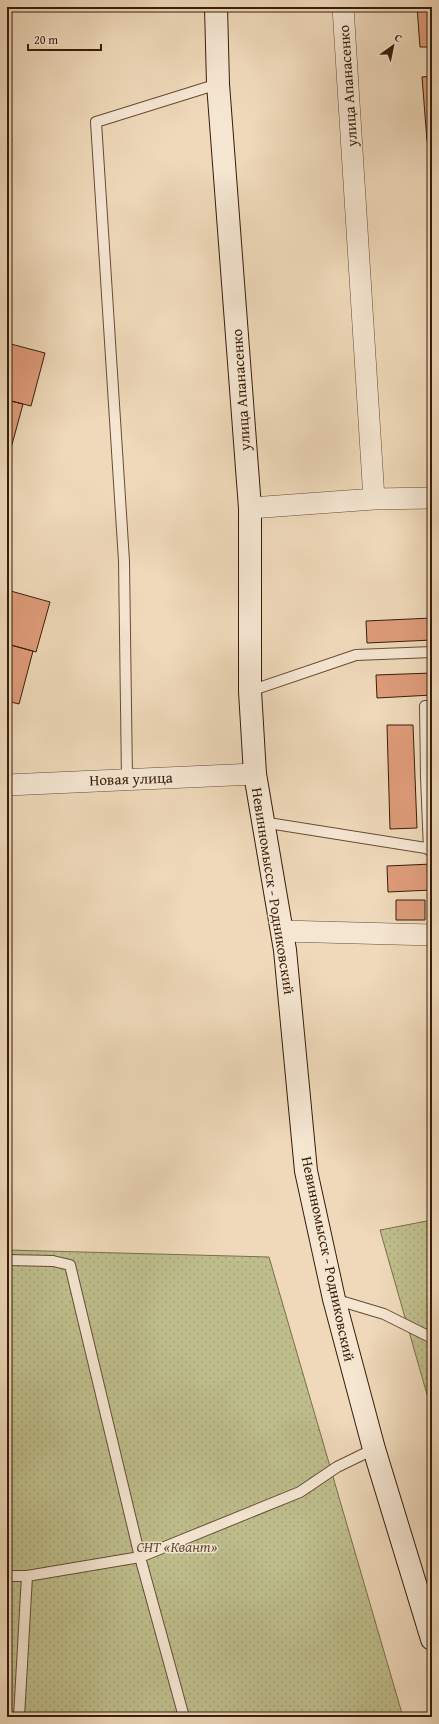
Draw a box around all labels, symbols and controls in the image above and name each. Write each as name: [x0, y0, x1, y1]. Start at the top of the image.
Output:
street label: улица Апанасенко: [333, 24, 362, 149]
scale bar: [28, 26, 101, 52]
north arrow: [373, 26, 413, 66]
text: С: [391, 29, 405, 46]
text: 20 m: [34, 31, 58, 48]
street label: улица Апанасенко: [226, 328, 255, 453]
street label: Новая улица: [89, 767, 174, 790]
street label: Невинномысск - Родниковский: [247, 786, 300, 996]
street label: Невинномысск - Родниковский: [296, 1154, 361, 1363]
park label: СНТ «Квант»: [136, 1536, 218, 1557]

